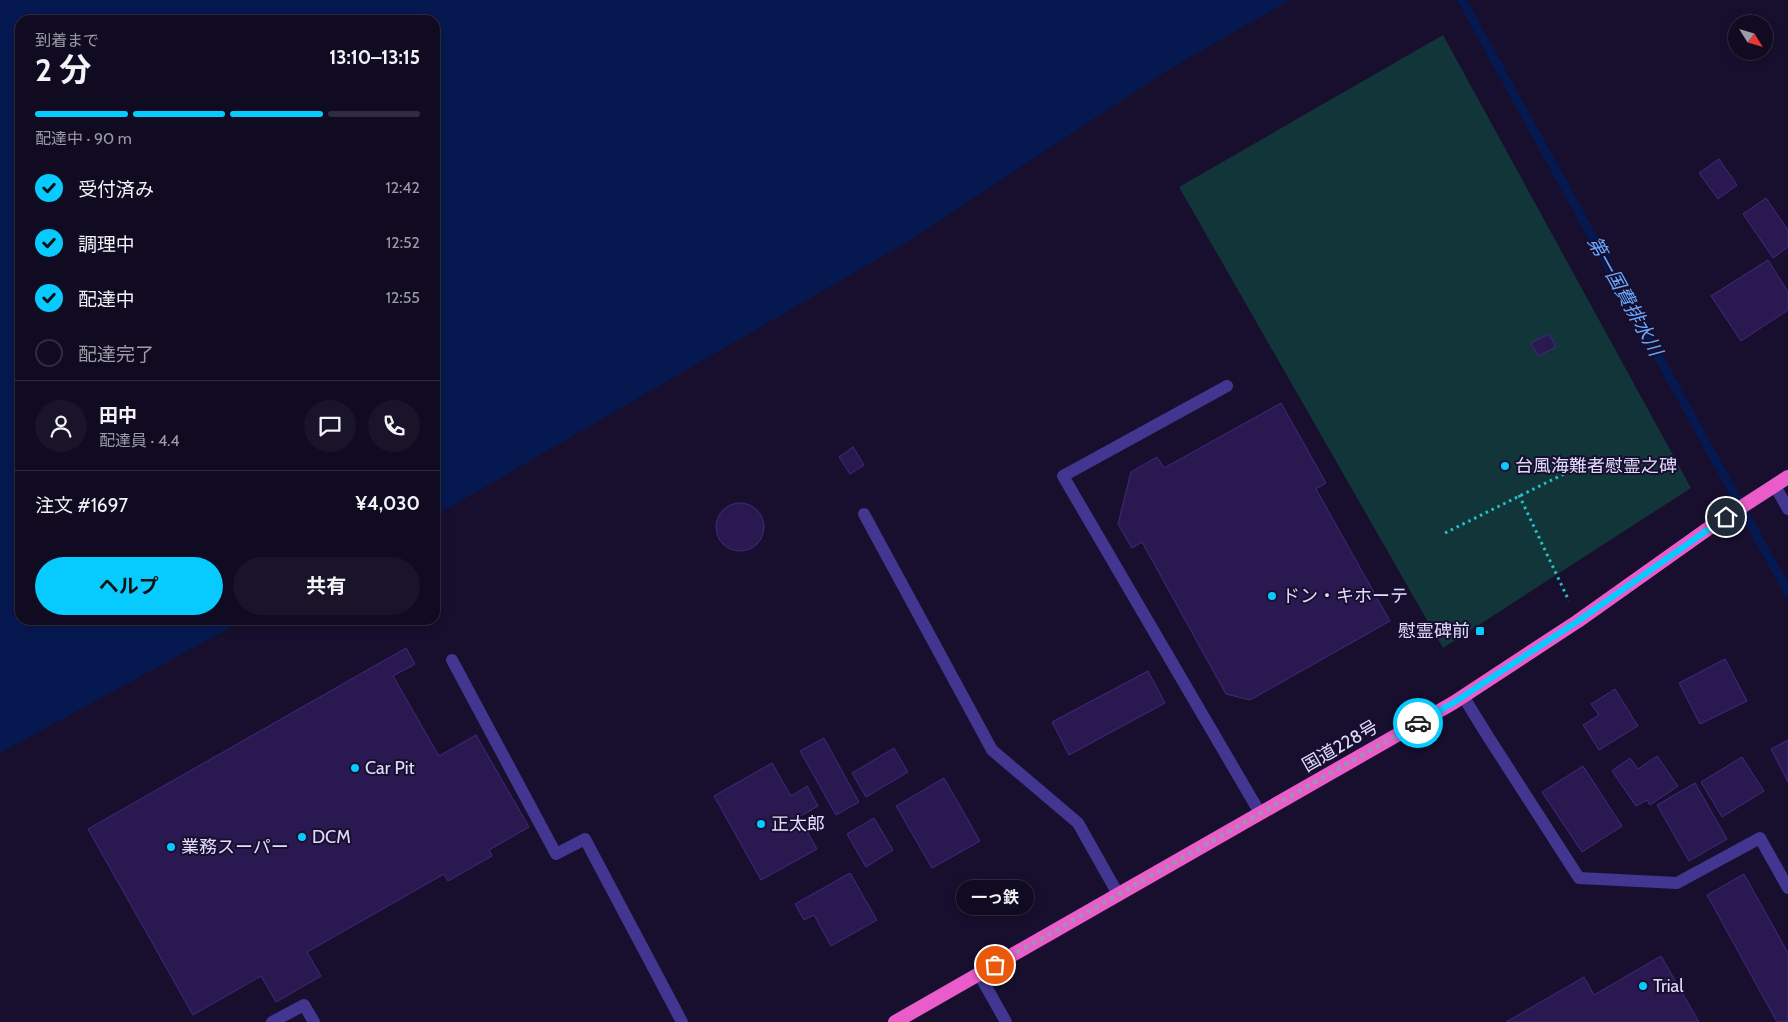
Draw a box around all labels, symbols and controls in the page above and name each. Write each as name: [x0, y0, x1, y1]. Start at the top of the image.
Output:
north arrow: [1728, 15, 1772, 60]
map controls: [1728, 15, 1773, 60]
text: 到着まで: [35, 31, 99, 50]
text: 13:10–13:15: [329, 46, 420, 69]
text: 2 分: [35, 50, 91, 89]
text: 配達中 · 90 m: [35, 129, 132, 148]
icon: check: [35, 174, 63, 202]
text: 受付済み: [78, 178, 154, 201]
text: 12:42: [385, 178, 420, 197]
icon: check: [35, 229, 63, 257]
water label: 第一国費排水川: [1583, 232, 1668, 361]
text: 調理中: [78, 233, 135, 256]
text: 12:52: [386, 233, 420, 252]
icon: check: [35, 284, 63, 312]
text: 配達中: [78, 288, 135, 311]
text: 12:55: [386, 288, 420, 307]
text: 配達完了: [78, 343, 154, 366]
button: person: [35, 400, 87, 452]
button: chat: [304, 400, 356, 452]
button: phone: [368, 400, 420, 452]
text: 田中: [99, 404, 137, 427]
text: 配達員 · 4.4: [99, 431, 180, 450]
place label: 台風海難者慰霊之碑: [1515, 455, 1677, 477]
marker: 台風海難者慰霊之碑: [1499, 460, 1511, 472]
text: ¥4,030: [355, 492, 420, 515]
text: 注文 #1697: [35, 494, 128, 517]
pin: [1705, 496, 1747, 538]
icon: home: [1712, 503, 1740, 531]
button: ヘルプ: [35, 557, 223, 615]
button: 共有: [233, 557, 420, 615]
place label: ドン・キホーテ: [1282, 585, 1408, 607]
marker: ドン・キホーテ: [1266, 590, 1278, 602]
place label: 慰霊碑前: [1398, 620, 1470, 642]
marker: 慰霊碑前: [1474, 625, 1486, 637]
courier: [1393, 698, 1443, 748]
icon: car: [1404, 709, 1432, 737]
street label: 国道228号: [1298, 716, 1382, 776]
place label: Car Pit: [365, 757, 415, 779]
marker: Car Pit: [349, 762, 361, 774]
place label: 正太郎: [771, 813, 825, 835]
marker: 正太郎: [755, 818, 767, 830]
place label: DCM: [312, 826, 351, 848]
marker: DCM: [296, 831, 308, 843]
place label: 業務スーパー: [181, 836, 289, 858]
marker: 業務スーパー: [165, 841, 177, 853]
callout: 一っ鉄: [956, 880, 1034, 915]
text: 一っ鉄: [971, 888, 1019, 907]
pin: [974, 944, 1016, 986]
icon: bag: [981, 951, 1009, 979]
place label: Trial: [1653, 975, 1684, 997]
marker: Trial: [1637, 980, 1649, 992]

